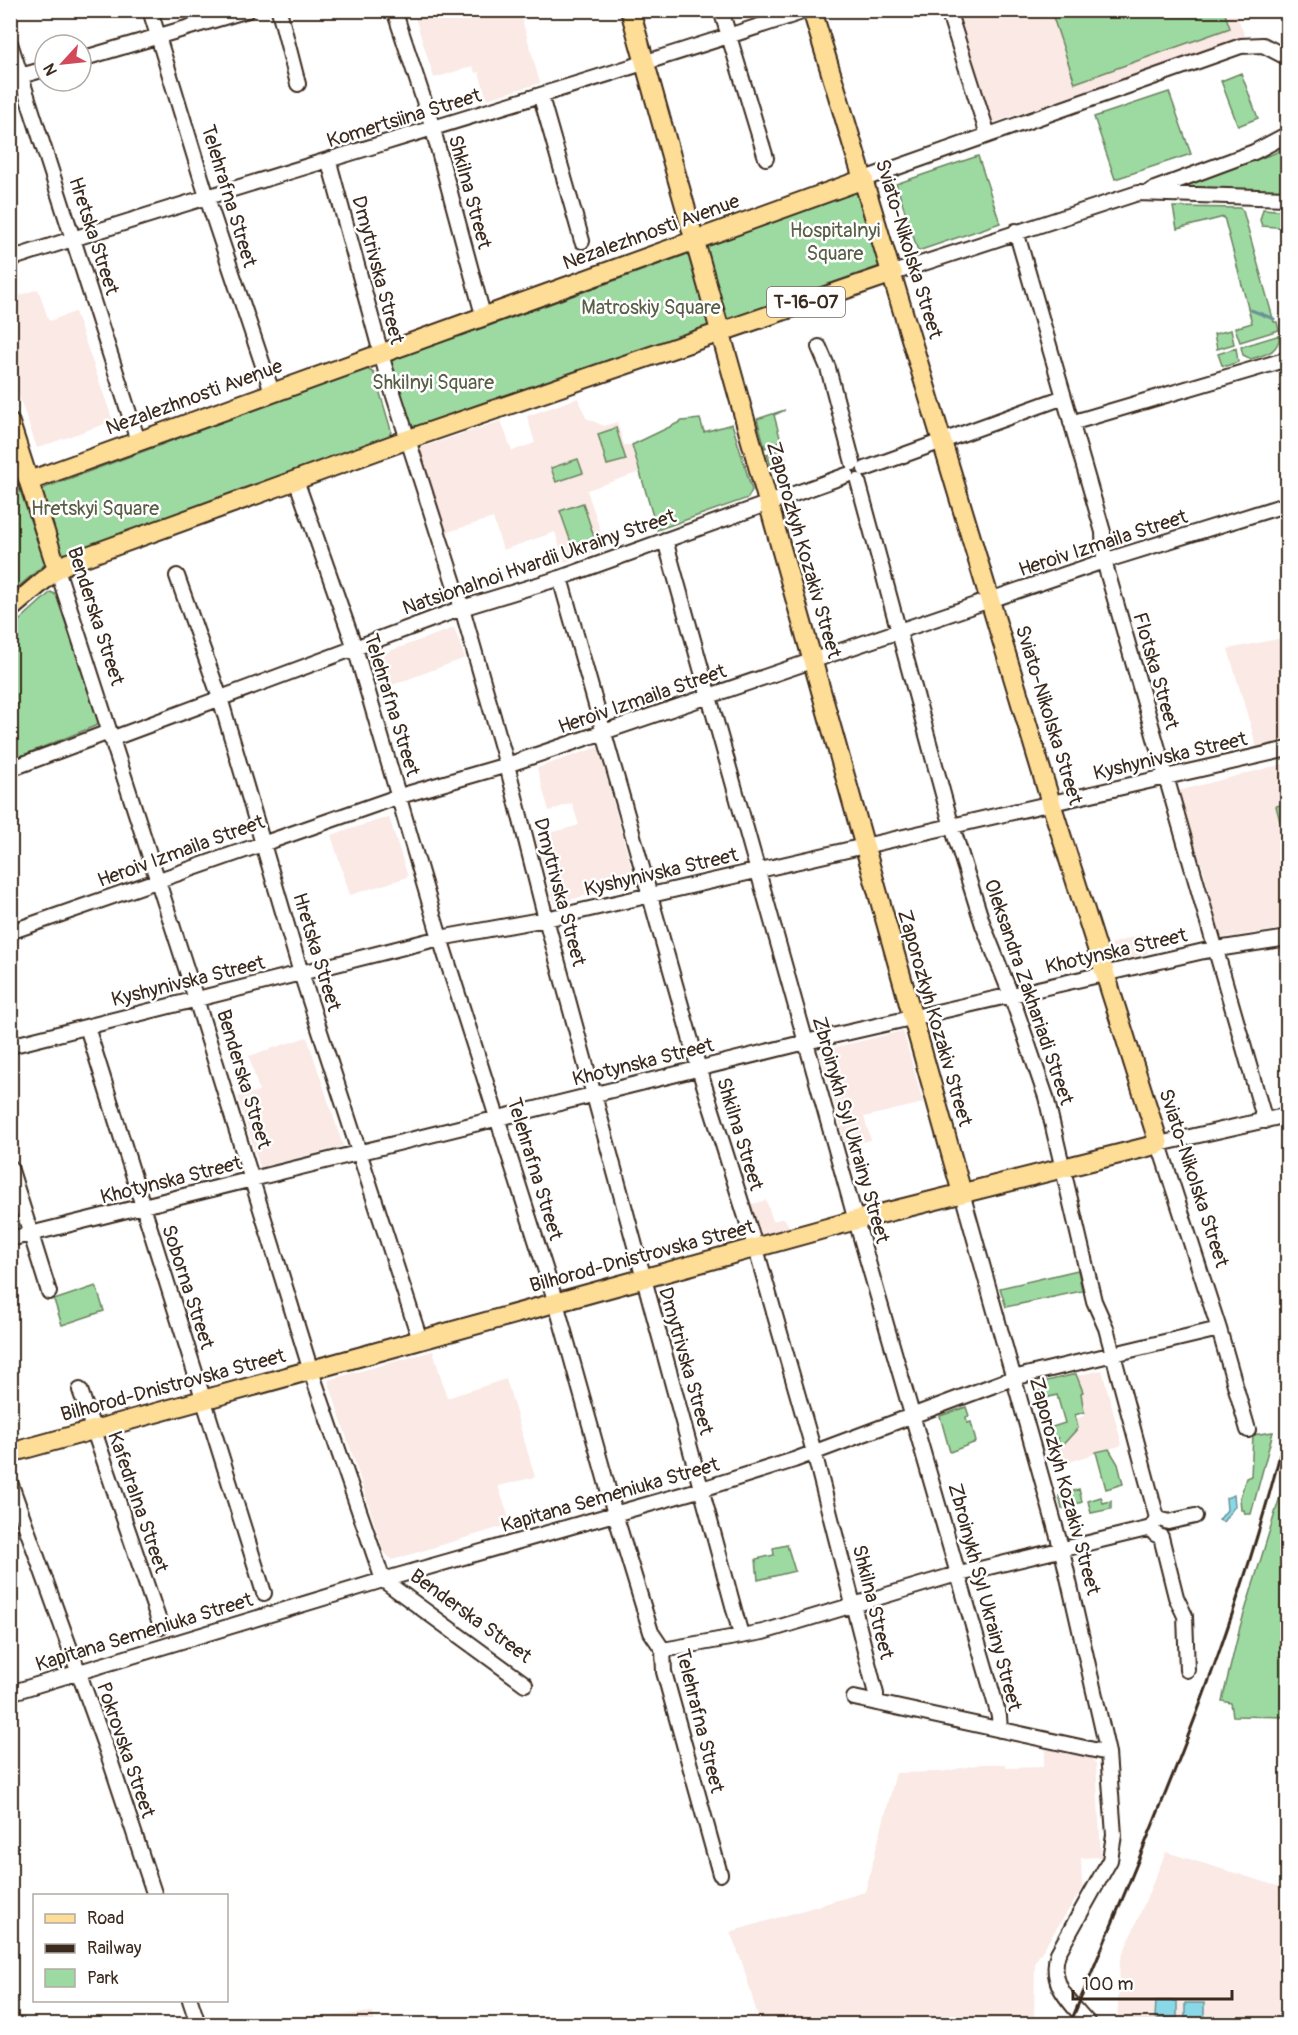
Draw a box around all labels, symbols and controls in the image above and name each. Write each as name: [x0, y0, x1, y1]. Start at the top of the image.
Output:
north arrow: [33, 33, 93, 93]
text: N: [39, 60, 62, 79]
street label: Komertsiina Street: [324, 82, 485, 153]
street label: Telehrafna Street: [195, 122, 263, 271]
street label: Shkilna Street: [443, 132, 497, 253]
street label: Sviato-Nikolska Street: [870, 156, 948, 343]
street label: Hretska Street: [63, 174, 125, 299]
street label: Nezalezhnosti Avenue: [559, 188, 743, 276]
street label: Dmytrivska Street: [346, 193, 410, 348]
park label: Hospitalnyi Square: [790, 218, 880, 266]
road number: Т-16-07: [767, 287, 845, 317]
park label: Matroskiy Square: [581, 295, 721, 320]
street label: Nezalezhnosti Avenue: [102, 353, 286, 441]
park label: Shkilnyi Square: [372, 370, 494, 395]
street label: Zaporozkyh Kozakiv Street: [761, 439, 847, 662]
park label: Hretskyi Square: [31, 496, 159, 521]
street label: Natsionalnoi Hvardii Ukrainy Street: [399, 503, 680, 621]
street label: Heroiv Izmaila Street: [1015, 504, 1191, 582]
street label: Benderska Street: [62, 544, 130, 689]
street label: Flotska Street: [1127, 610, 1185, 733]
street label: Sviato-Nikolska Street: [1010, 622, 1088, 809]
street label: Telehrafna Street: [358, 631, 426, 780]
street label: Heroiv Izmaila Street: [555, 658, 730, 739]
street label: Kyshynivska Street: [1091, 726, 1250, 786]
street label: Heroiv Izmaila Street: [94, 809, 269, 893]
street label: Dmytrivska Street: [528, 815, 592, 970]
street label: Kyshynivska Street: [582, 842, 741, 902]
street label: Oleksandra Zakhariadi Street: [979, 876, 1080, 1109]
street label: Hretska Street: [287, 890, 347, 1015]
street label: Zaporozkyh Kozakiv Street: [892, 907, 978, 1130]
street label: Khotynska Street: [1043, 922, 1190, 979]
street label: Kyshynivska Street: [109, 950, 268, 1012]
street label: Benderska Street: [211, 1006, 277, 1153]
street label: Zbroinykh Syl Ukrainy Street: [807, 1014, 896, 1247]
street label: Khotynska Street: [570, 1032, 717, 1092]
street label: Shkilna Street: [711, 1074, 769, 1194]
street label: Sviato-Nikolska Street: [1153, 1086, 1235, 1271]
street label: Telehrafna Street: [501, 1095, 569, 1244]
street label: Khotynska Street: [98, 1150, 245, 1210]
street label: Bilhorod-Dnistrovska Street: [527, 1214, 758, 1298]
street label: Soborna Street: [156, 1222, 220, 1353]
street label: Dmytrivska Street: [653, 1284, 719, 1439]
street label: Bilhorod-Dnistrovska Street: [58, 1343, 289, 1427]
street label: Zaporozkyh Kozakiv Street: [1024, 1374, 1106, 1598]
street label: Kafedralna Street: [102, 1428, 174, 1577]
street label: Kapitana Semeniuka Street: [498, 1452, 723, 1538]
street label: Zbroinykh Syl Ukrainy Street: [943, 1480, 1028, 1714]
street label: Shkilna Street: [847, 1542, 899, 1663]
street label: Benderska Street: [405, 1563, 537, 1669]
street label: Kapitana Semeniuka Street: [32, 1587, 257, 1677]
street label: Telehrafna Street: [670, 1646, 730, 1796]
street label: Pokrovska Street: [91, 1679, 161, 1822]
legend: [33, 1894, 228, 2002]
text: Road: [87, 1907, 124, 1930]
text: Railway: [87, 1937, 142, 1960]
scale bar: [1073, 1963, 1232, 2001]
text: Park: [87, 1967, 119, 1990]
text: 100 m: [1082, 1973, 1134, 1996]

